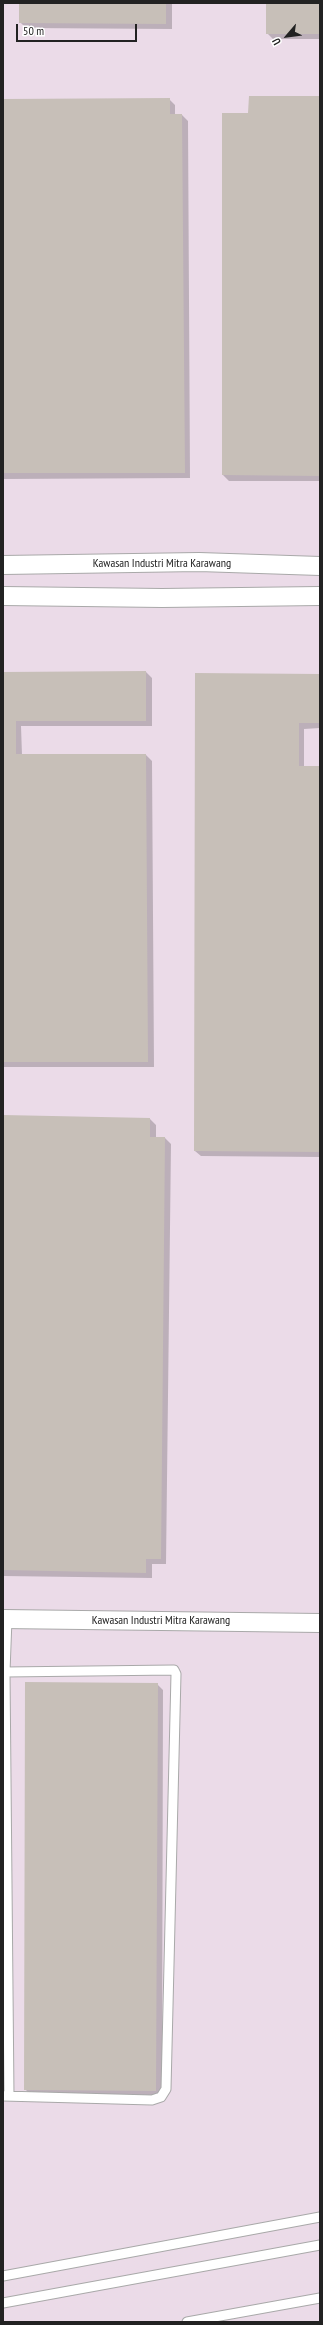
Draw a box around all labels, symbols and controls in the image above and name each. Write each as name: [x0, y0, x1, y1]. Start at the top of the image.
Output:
scale bar: [18, 16, 139, 42]
north arrow: [267, 16, 307, 56]
text: 50 m: [23, 23, 44, 38]
text: U: [269, 36, 284, 47]
street label: Kawasan Industri Mitra Karawang: [93, 557, 231, 571]
street label: Kawasan Industri Mitra Karawang: [92, 1614, 230, 1628]

